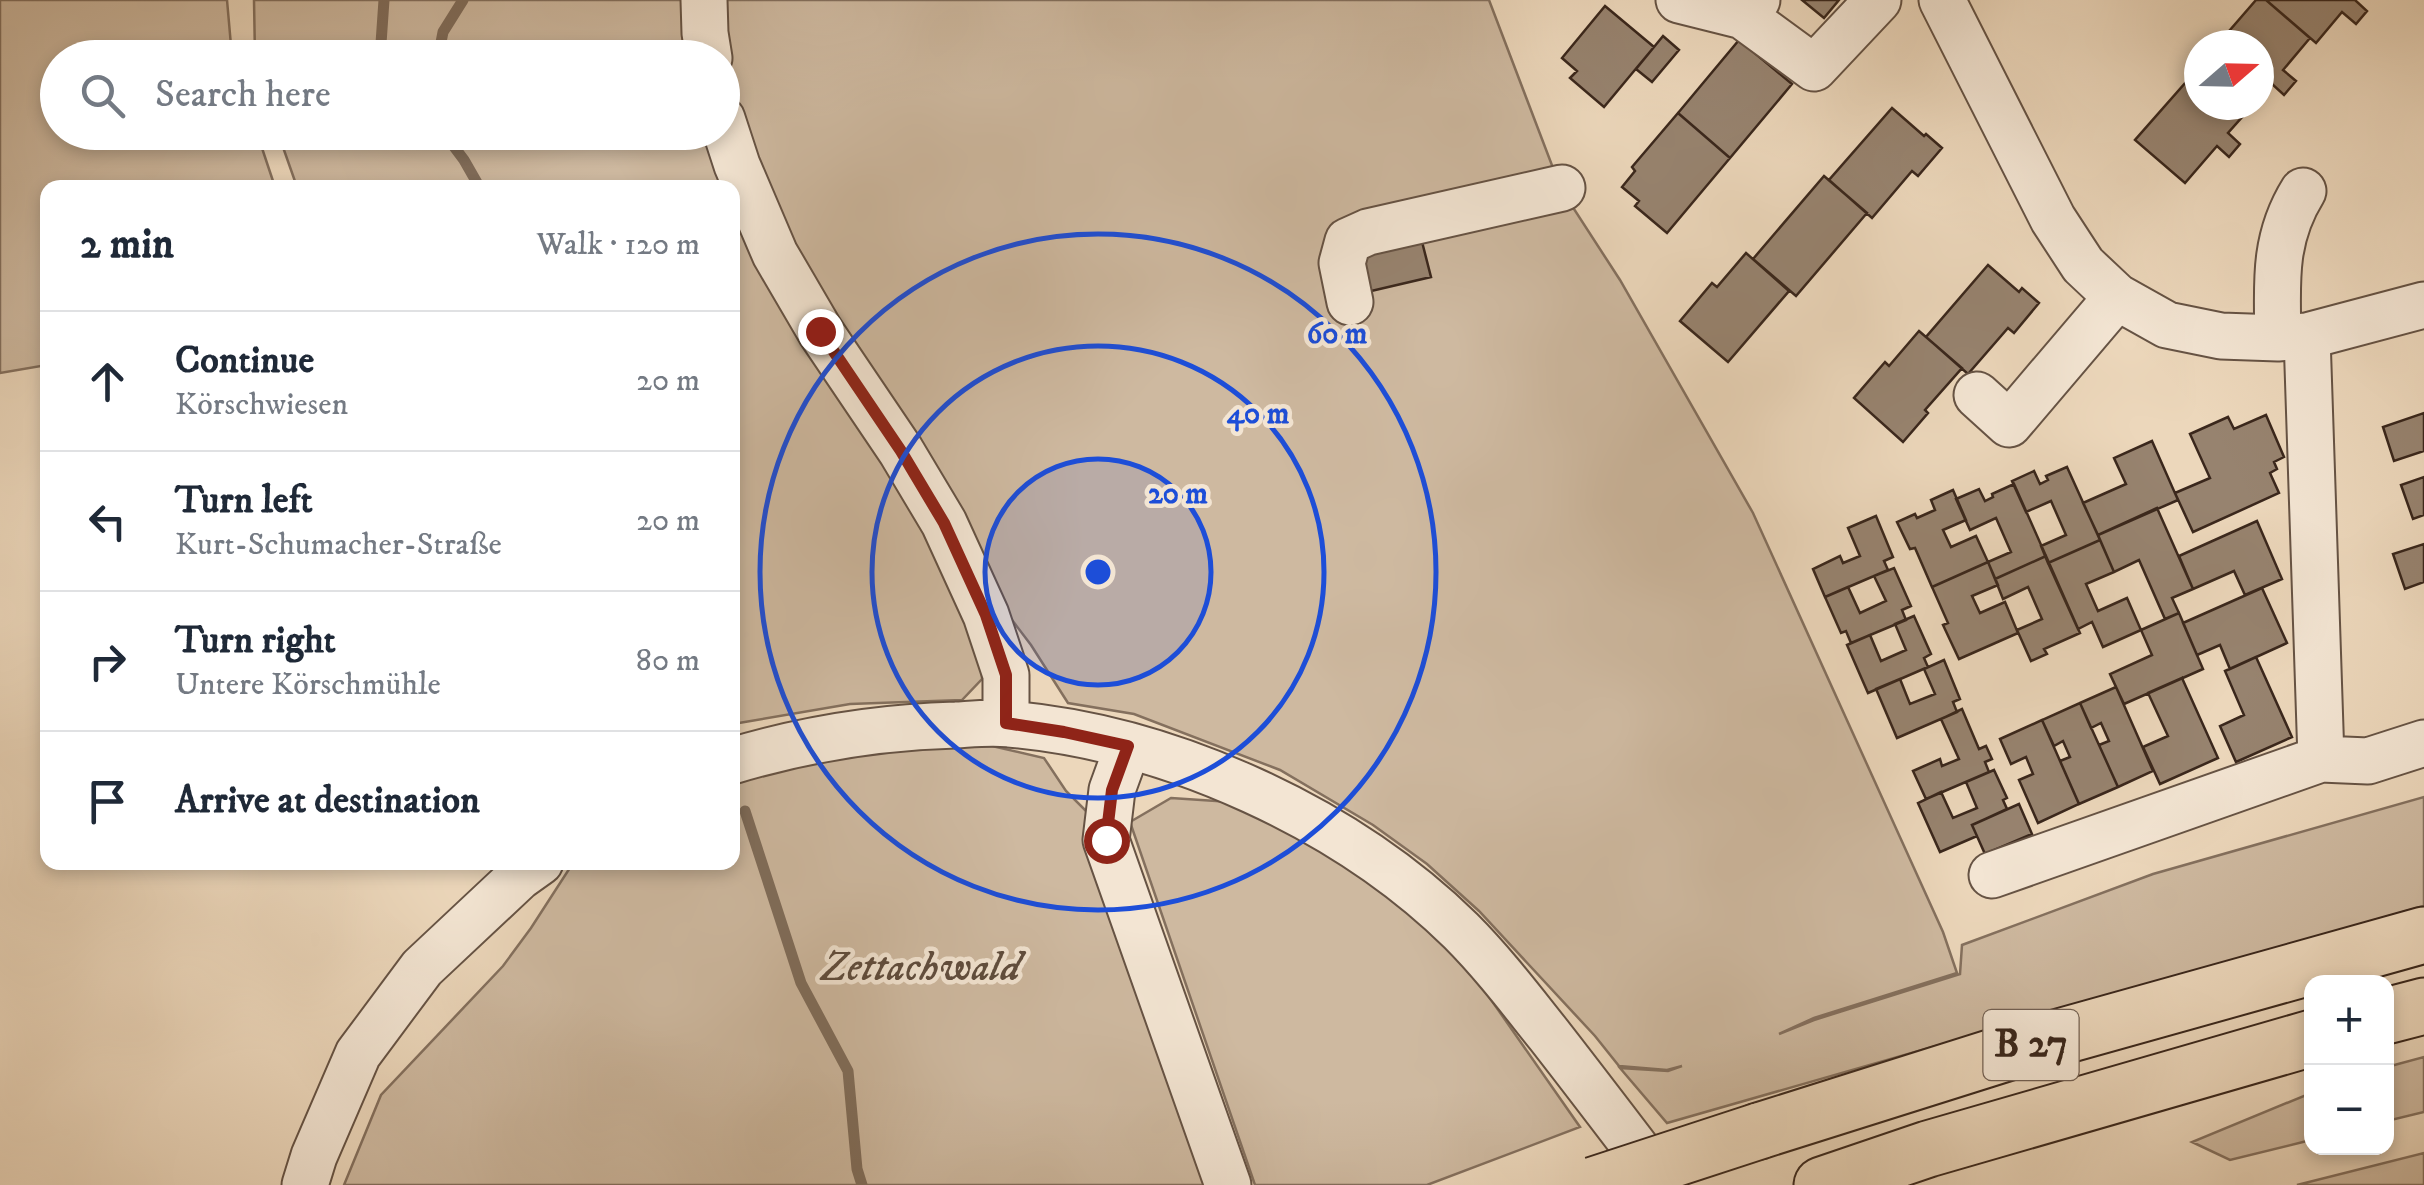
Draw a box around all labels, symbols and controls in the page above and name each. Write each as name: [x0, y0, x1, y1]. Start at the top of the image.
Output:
north arrow: [2184, 30, 2274, 120]
search box: [40, 40, 740, 150]
icon: search: [75, 68, 130, 123]
text: Search here: [155, 71, 331, 119]
text: 2 min: [80, 219, 174, 271]
text: Walk · 120 m: [537, 225, 700, 265]
route end: [798, 309, 844, 355]
text: 60 m: [1307, 316, 1368, 353]
text: Continue: [175, 337, 314, 385]
icon: ahead: [80, 354, 135, 409]
text: 20 m: [636, 361, 700, 401]
text: Körschwiesen: [175, 385, 348, 425]
text: 40 m: [1227, 396, 1290, 433]
text: 20 m: [1148, 476, 1208, 513]
text: Turn left: [175, 477, 313, 525]
icon: left: [80, 494, 135, 549]
text: 20 m: [636, 501, 700, 541]
text: Kurt-Schumacher-Straße: [175, 525, 502, 565]
centre of rings: [1080, 554, 1116, 590]
text: Turn right: [175, 617, 336, 665]
icon: right: [80, 634, 135, 689]
text: 80 m: [636, 641, 700, 681]
text: Untere Körschmühle: [175, 665, 441, 705]
icon: arrive: [80, 774, 135, 829]
text: Arrive at destination: [175, 777, 480, 825]
route start: [1084, 818, 1130, 864]
park label: Zettachwald: [819, 942, 1027, 994]
map controls: [2304, 975, 2394, 1155]
button: +: [2304, 975, 2394, 1065]
road number: B 27: [1984, 1010, 2078, 1080]
button: −: [2304, 1065, 2394, 1155]

